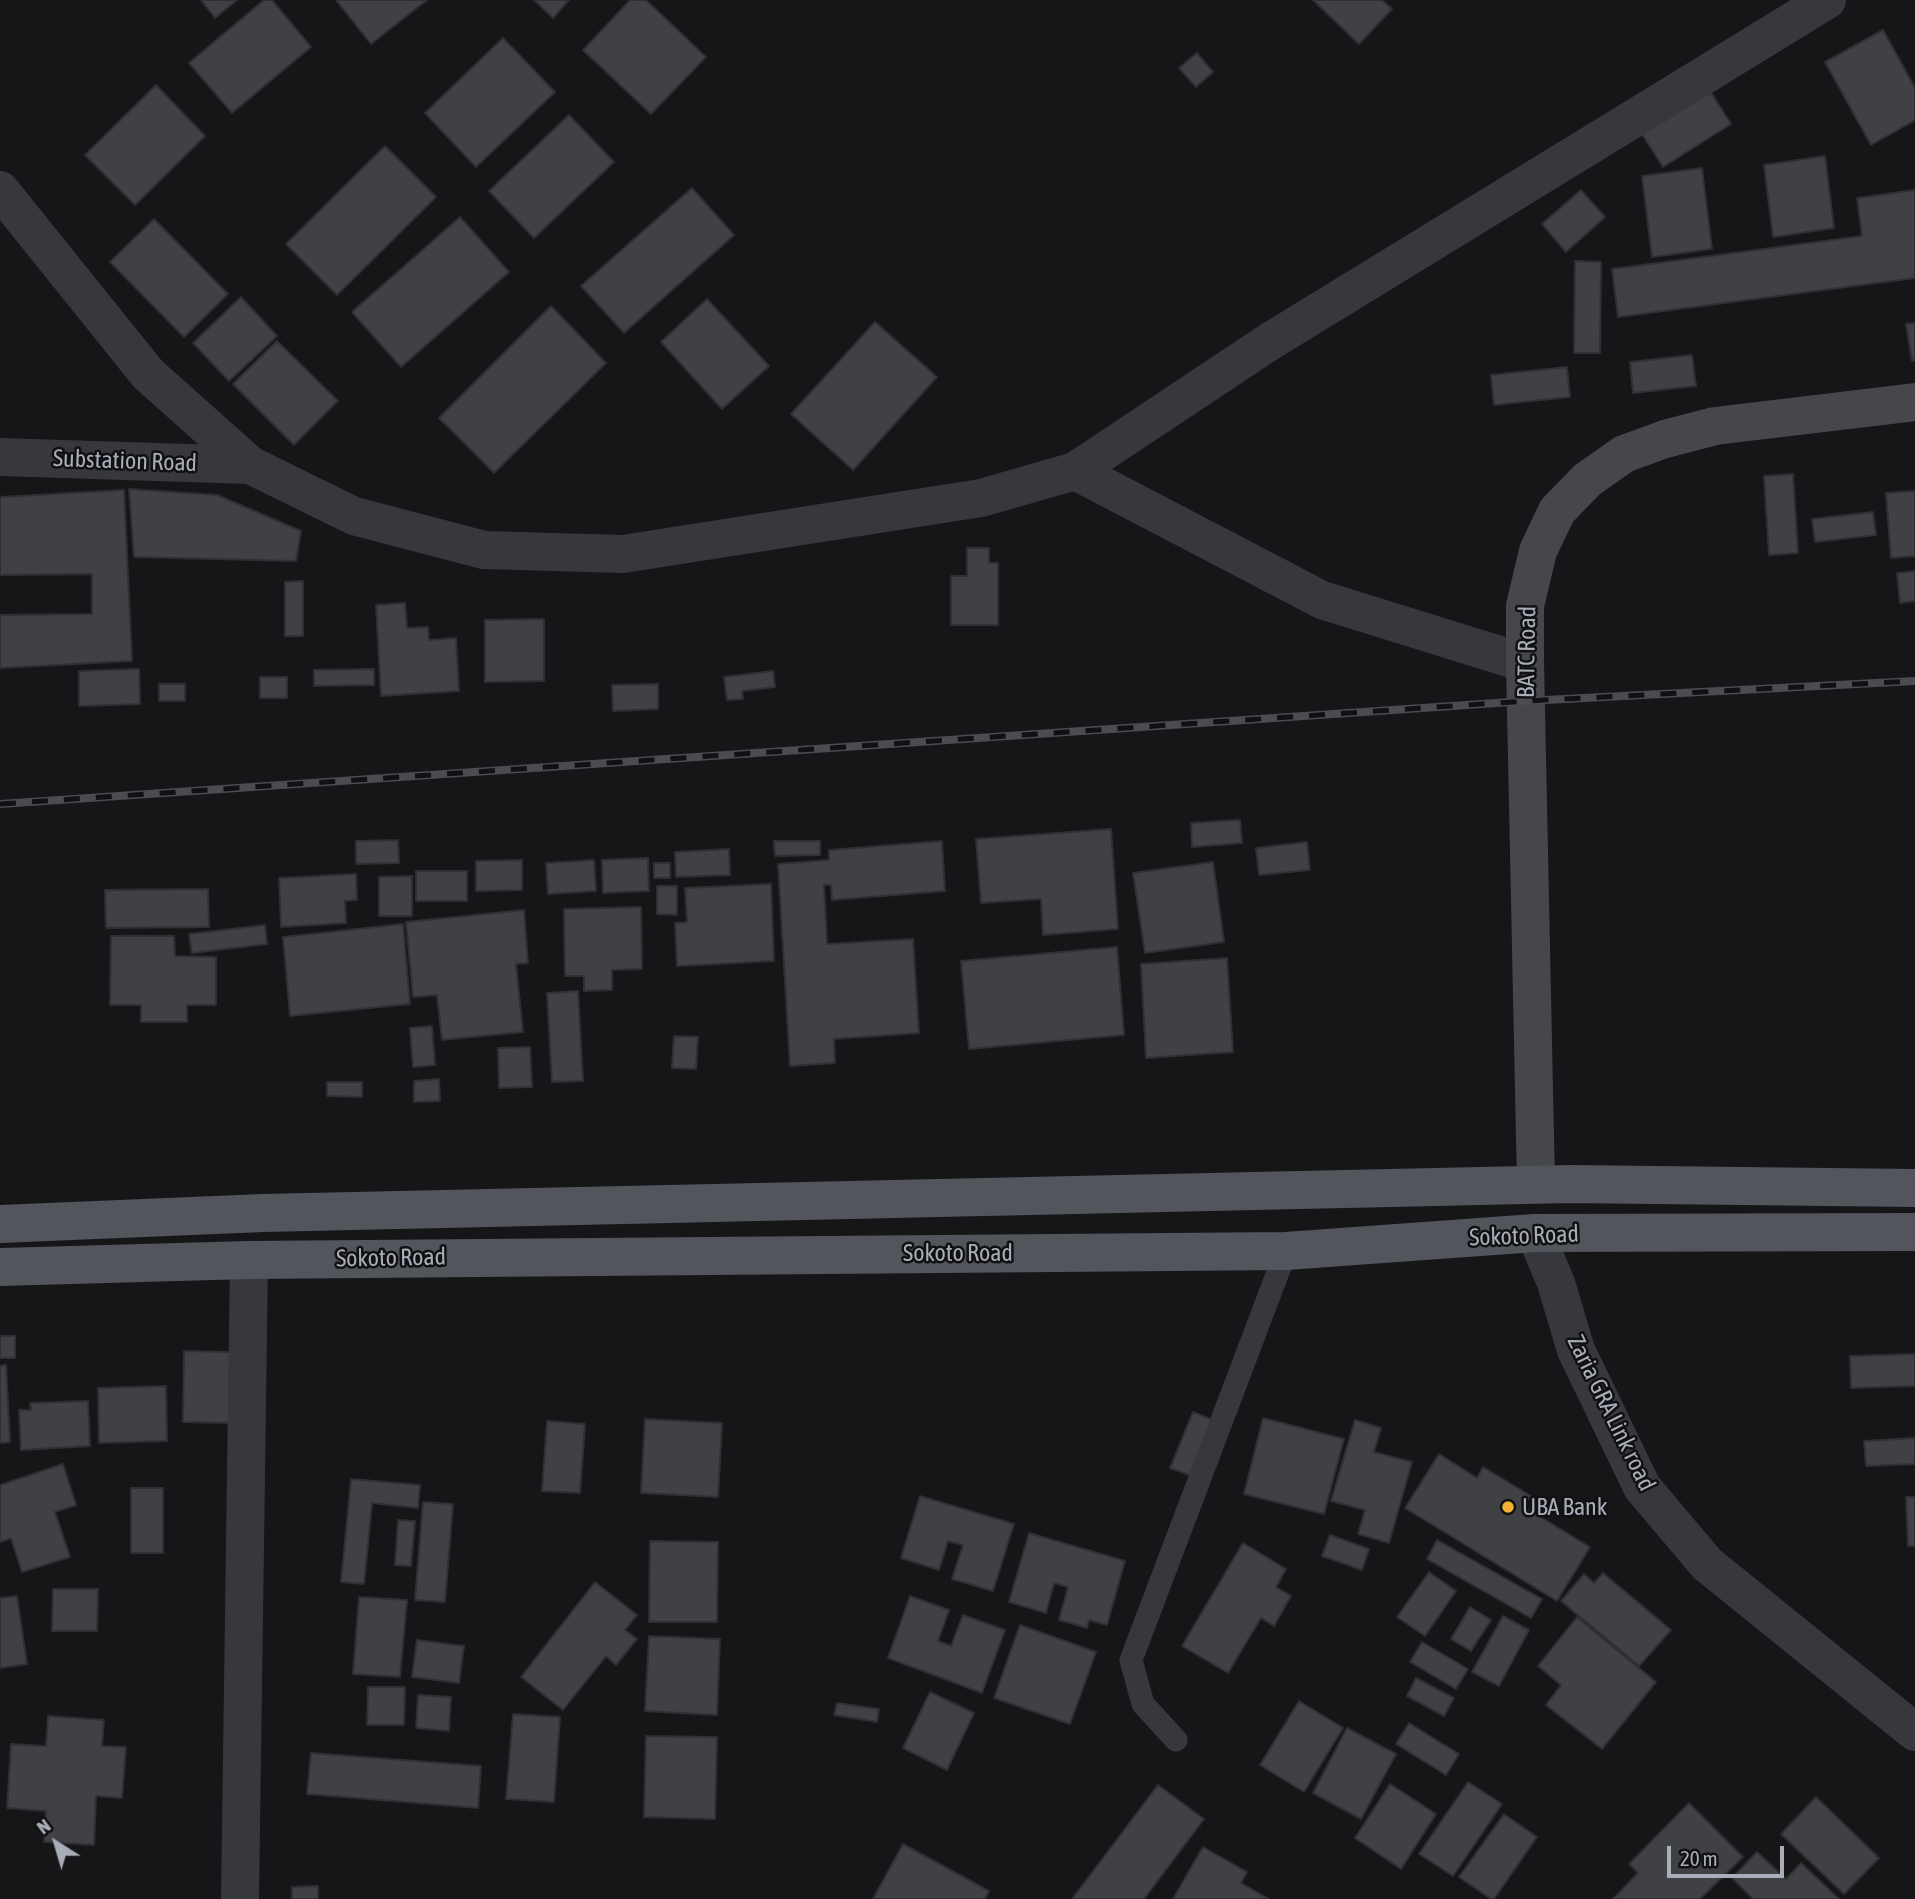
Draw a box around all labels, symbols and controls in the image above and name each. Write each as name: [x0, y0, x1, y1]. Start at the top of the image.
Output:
street label: Substation Road: [53, 444, 197, 478]
street label: BATC Road: [1512, 606, 1542, 698]
street label: Sokoto Road: [1469, 1220, 1579, 1252]
street label: Sokoto Road: [903, 1239, 1013, 1267]
street label: Sokoto Road: [336, 1243, 446, 1273]
street label: Zaria GRA Link road: [1561, 1330, 1661, 1496]
place label: UBA Bank: [1522, 1493, 1607, 1521]
marker: UBA Bank: [1500, 1499, 1516, 1515]
north arrow: [21, 1808, 91, 1878]
text: N: [32, 1814, 54, 1838]
scale bar: [1670, 1832, 1787, 1876]
text: 20 m: [1680, 1846, 1718, 1870]

